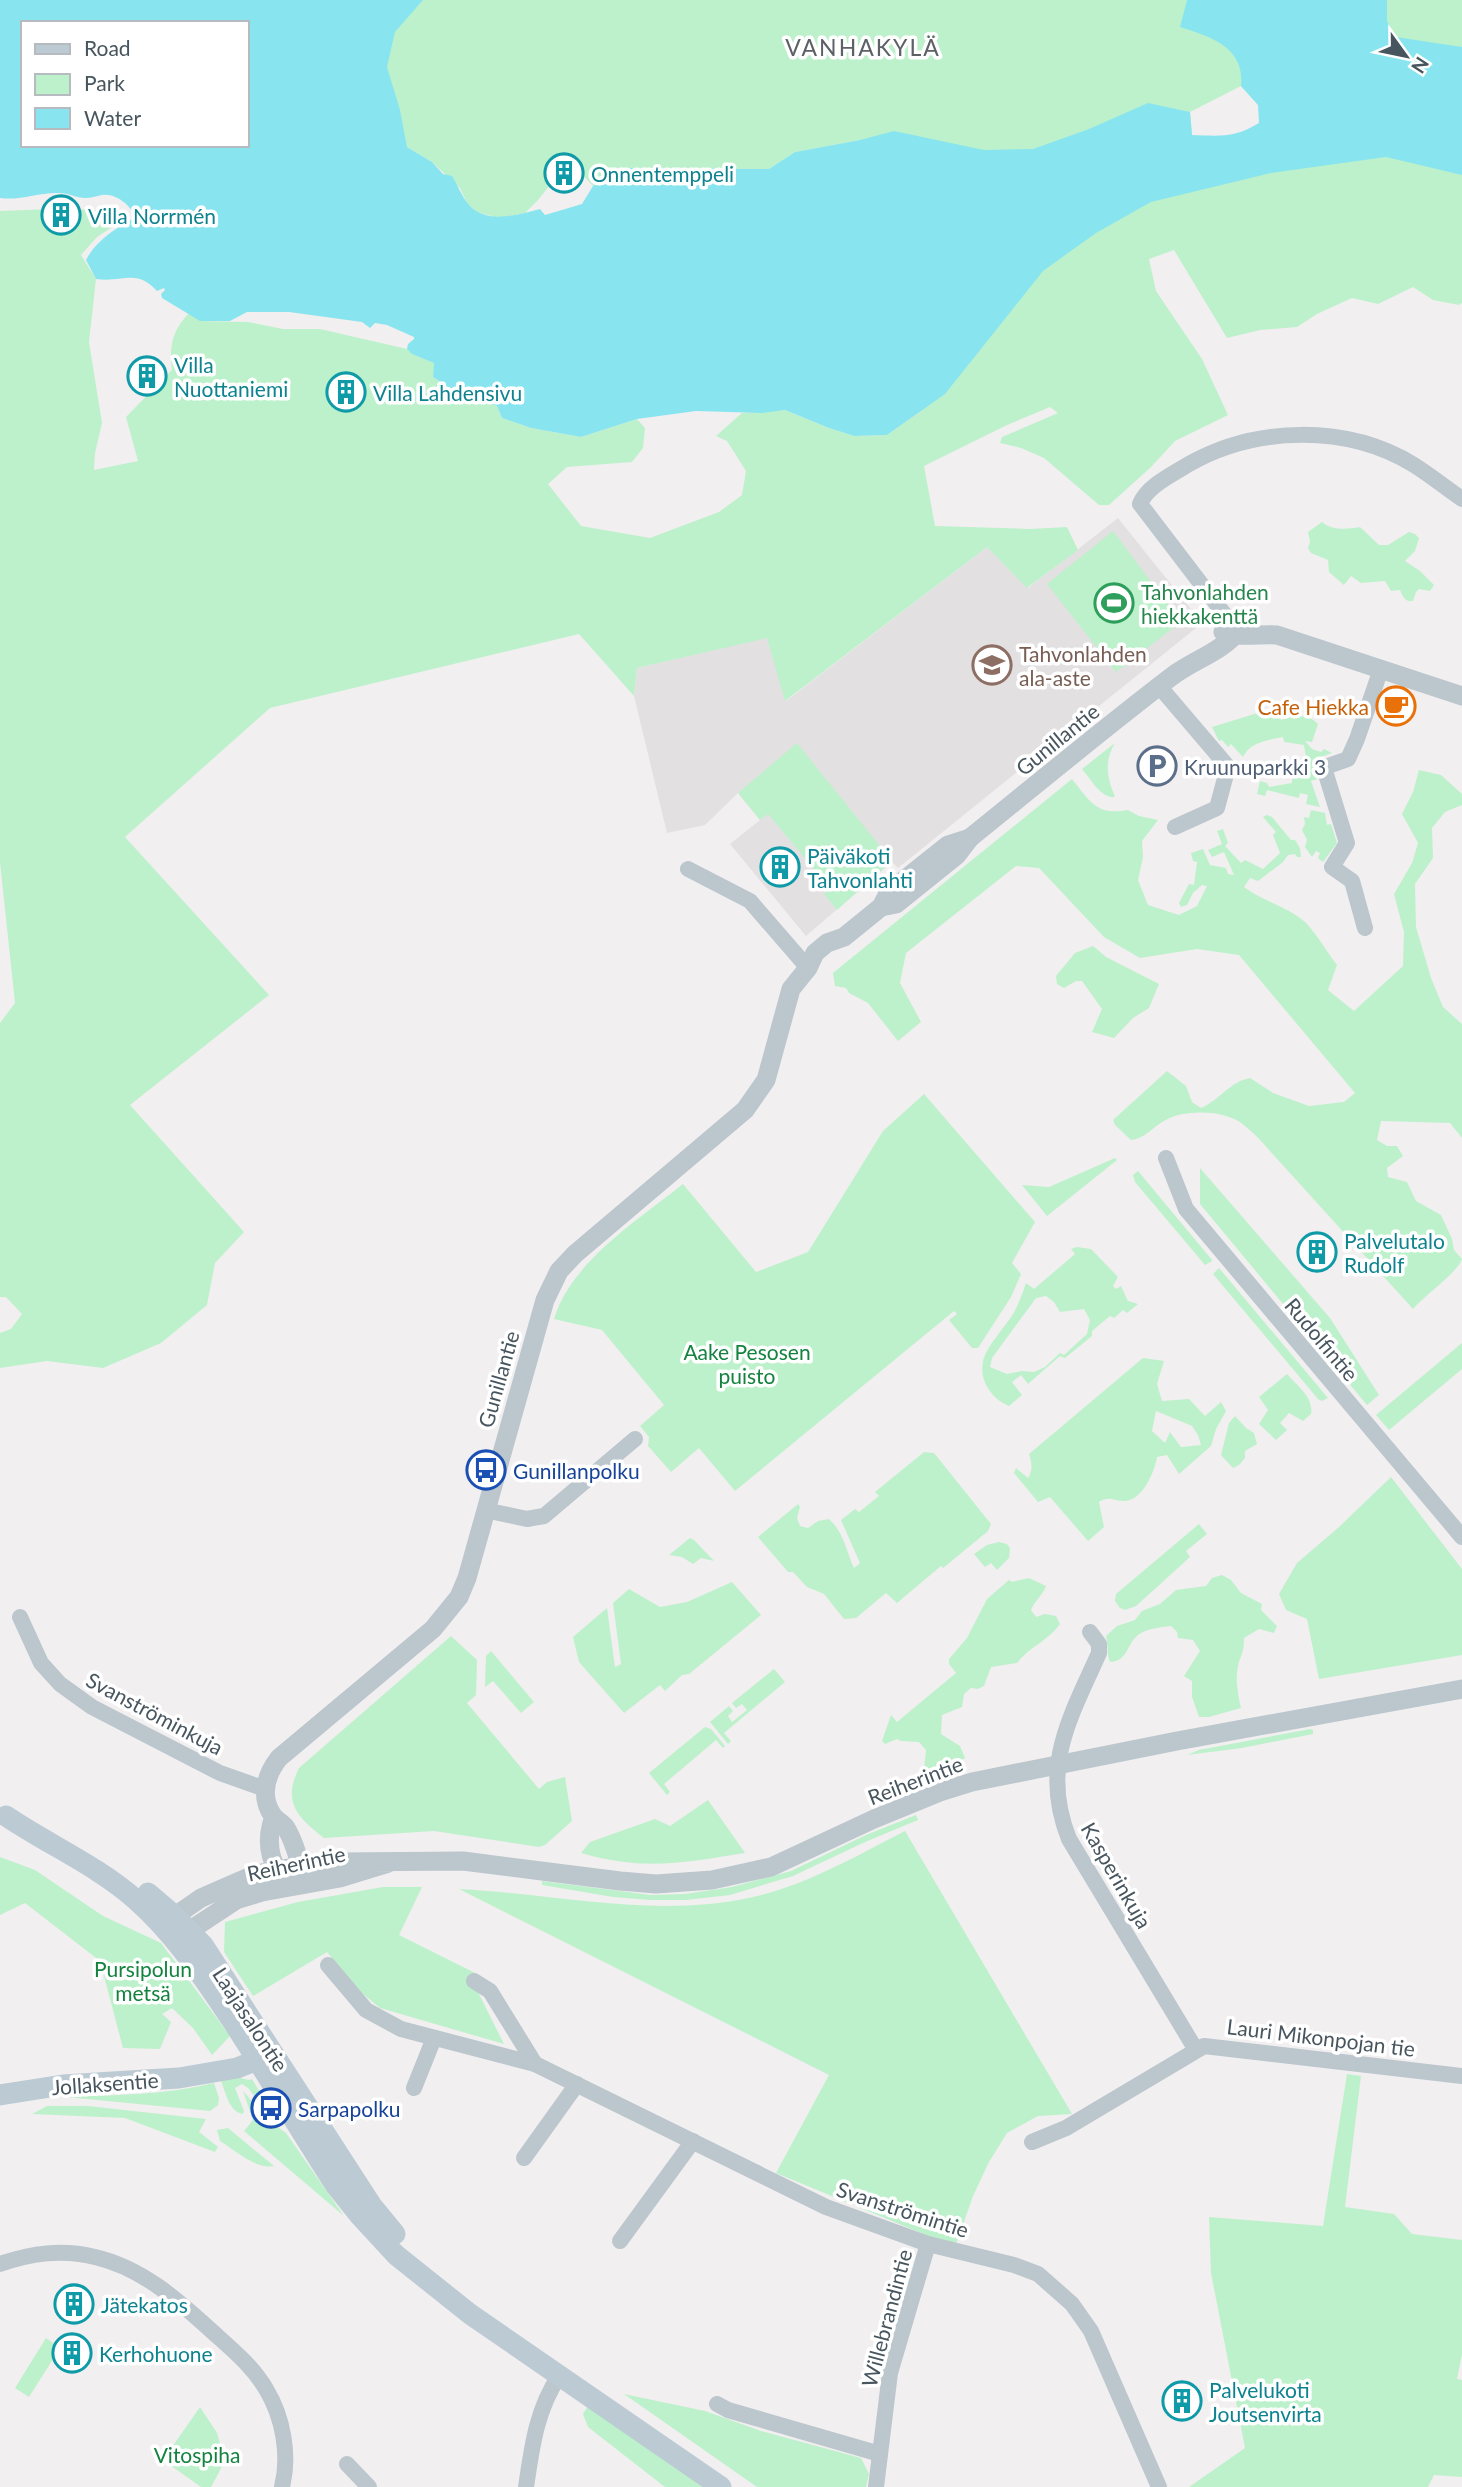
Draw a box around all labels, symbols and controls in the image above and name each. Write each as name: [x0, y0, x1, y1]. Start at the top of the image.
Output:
legend: [21, 21, 248, 147]
north arrow: [1371, 21, 1441, 91]
district label: VANHAKYLÄ: [785, 33, 941, 61]
text: Road: [84, 35, 131, 60]
text: N: [1407, 53, 1434, 78]
text: Park: [84, 70, 125, 95]
text: Water: [84, 105, 141, 130]
building icon: Onnentemppeli: [543, 152, 585, 194]
place label: Onnentemppeli: [591, 161, 734, 186]
building icon: Villa Norrmén: [40, 194, 82, 236]
place label: Villa Norrmén: [88, 203, 216, 228]
place label: Villa Nuottaniemi: [174, 352, 288, 401]
building icon: Villa Nuottaniemi: [126, 355, 168, 397]
building icon: Villa Lahdensivu: [325, 371, 367, 413]
place label: Villa Lahdensivu: [373, 380, 522, 405]
place label: Tahvonlahden hiekkakenttä: [1141, 579, 1269, 628]
sports icon: Tahvonlahden hiekkakenttä: [1093, 582, 1135, 624]
place label: Tahvonlahden ala-aste: [1019, 641, 1147, 690]
school or university icon: Tahvonlahden ala-aste: [971, 644, 1013, 686]
cafe icon: Cafe Hiekka: [1375, 685, 1417, 727]
place label: Cafe Hiekka: [1257, 694, 1369, 719]
street label: Gunillantie: [1010, 698, 1104, 780]
parking icon: Kruunuparkki 3: [1136, 745, 1178, 787]
place label: Kruunuparkki 3: [1184, 754, 1326, 779]
place label: Päiväkoti Tahvonlahti: [807, 843, 913, 892]
building icon: Päiväkoti Tahvonlahti: [759, 846, 801, 888]
place label: Palvelutalo Rudolf: [1344, 1228, 1445, 1277]
building icon: Palvelutalo Rudolf: [1296, 1231, 1338, 1273]
street label: Rudolfintie: [1280, 1292, 1364, 1386]
street label: Gunillantie: [472, 1328, 524, 1430]
park label: Aake Pesosen puisto: [683, 1339, 811, 1388]
bus stop icon: Gunillanpolku: [465, 1449, 507, 1491]
place label: Gunillanpolku: [513, 1458, 640, 1483]
street label: Svanströminkuja: [82, 1666, 228, 1760]
street label: Reiherintie: [864, 1750, 966, 1810]
street label: Kasperinkuja: [1077, 1817, 1157, 1933]
street label: Reiherintie: [245, 1840, 347, 1886]
park label: Pursipolun metsä: [94, 1956, 192, 2005]
street label: Laajasalontie: [208, 1962, 294, 2076]
street label: Lauri Mikonpojan tie: [1226, 2013, 1416, 2061]
street label: Jollaksentie: [51, 2067, 159, 2099]
bus stop icon: Sarpapolku: [250, 2087, 292, 2129]
place label: Sarpapolku: [298, 2096, 401, 2121]
street label: Svanströmintie: [834, 2176, 972, 2242]
street label: Willebrandintie: [856, 2246, 916, 2390]
building icon: Jätekatos: [53, 2283, 95, 2325]
place label: Jätekatos: [101, 2292, 188, 2317]
building icon: Kerhohuone: [51, 2332, 93, 2374]
place label: Kerhohuone: [99, 2341, 213, 2366]
place label: Palvelukoti Joutsenvirta: [1209, 2377, 1322, 2426]
building icon: Palvelukoti Joutsenvirta: [1161, 2380, 1203, 2422]
park label: Vitospiha: [154, 2442, 240, 2467]

